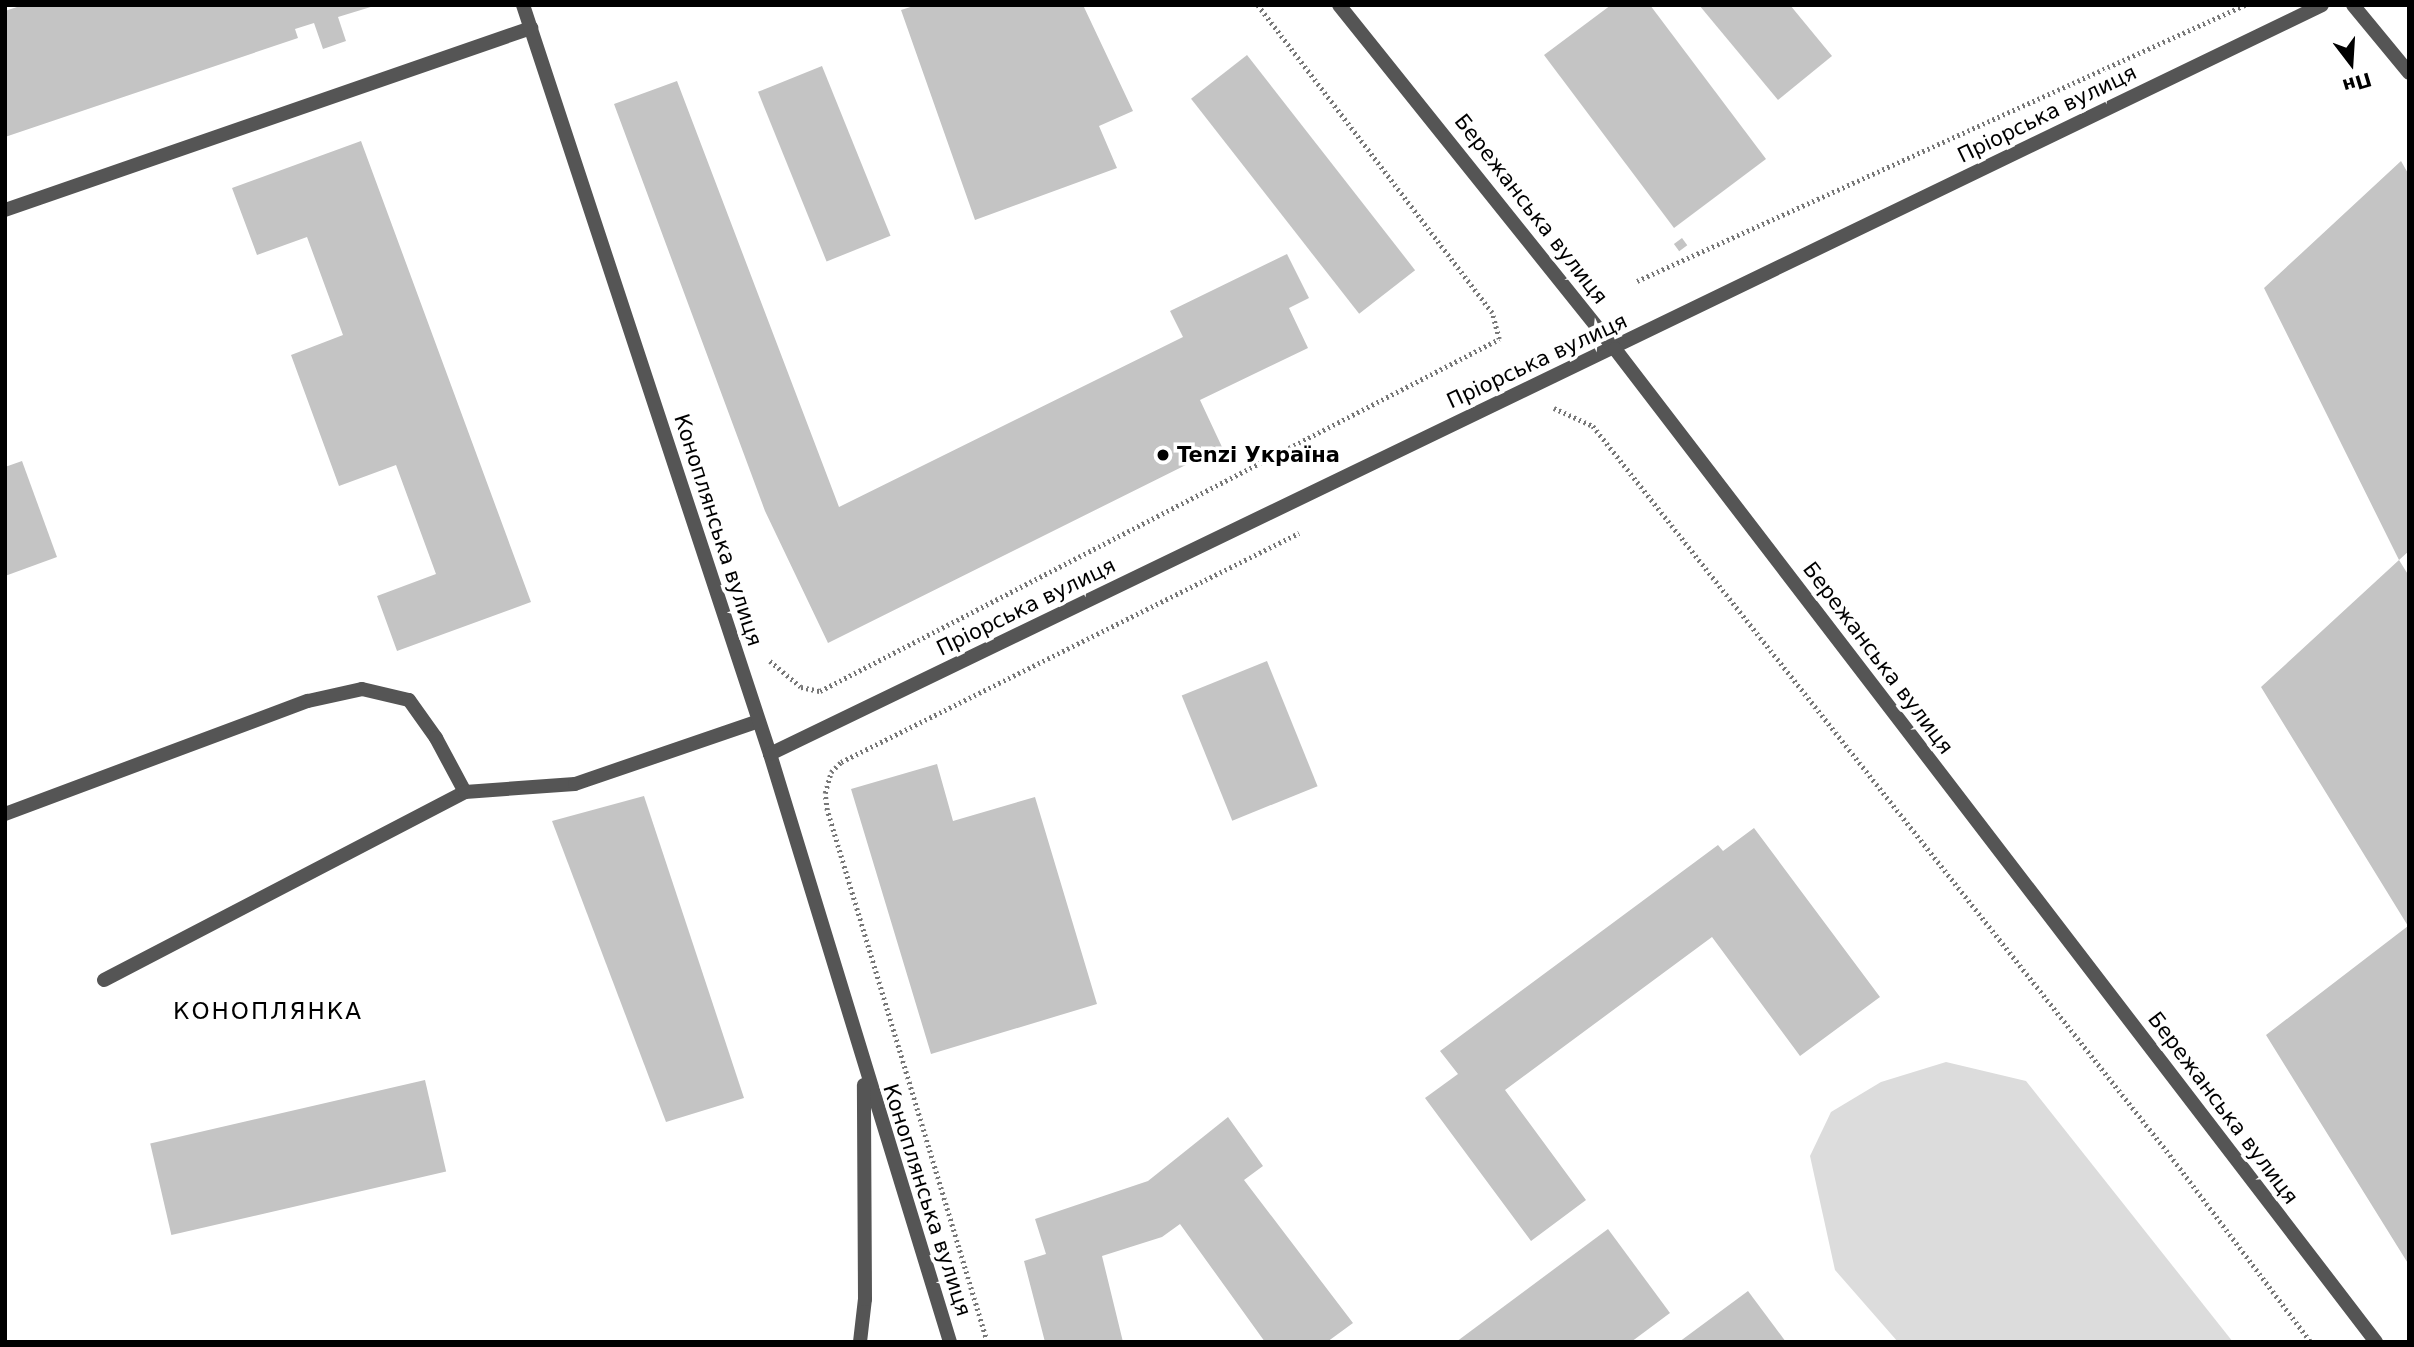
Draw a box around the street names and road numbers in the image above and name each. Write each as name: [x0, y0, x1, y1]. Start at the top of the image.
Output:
street label: Пріорська вулиця: [1953, 60, 2141, 168]
street label: Бережанська вулиця: [1449, 109, 1613, 309]
street label: Пріорська вулиця: [1443, 308, 1631, 414]
street label: Коноплянська вулиця: [669, 411, 767, 649]
street label: Пріорська вулиця: [932, 553, 1120, 661]
street label: Бережанська вулиця: [1798, 557, 1958, 759]
street label: Бережанська вулиця: [2143, 1007, 2303, 1209]
street label: Коноплянська вулиця: [878, 1081, 976, 1319]

